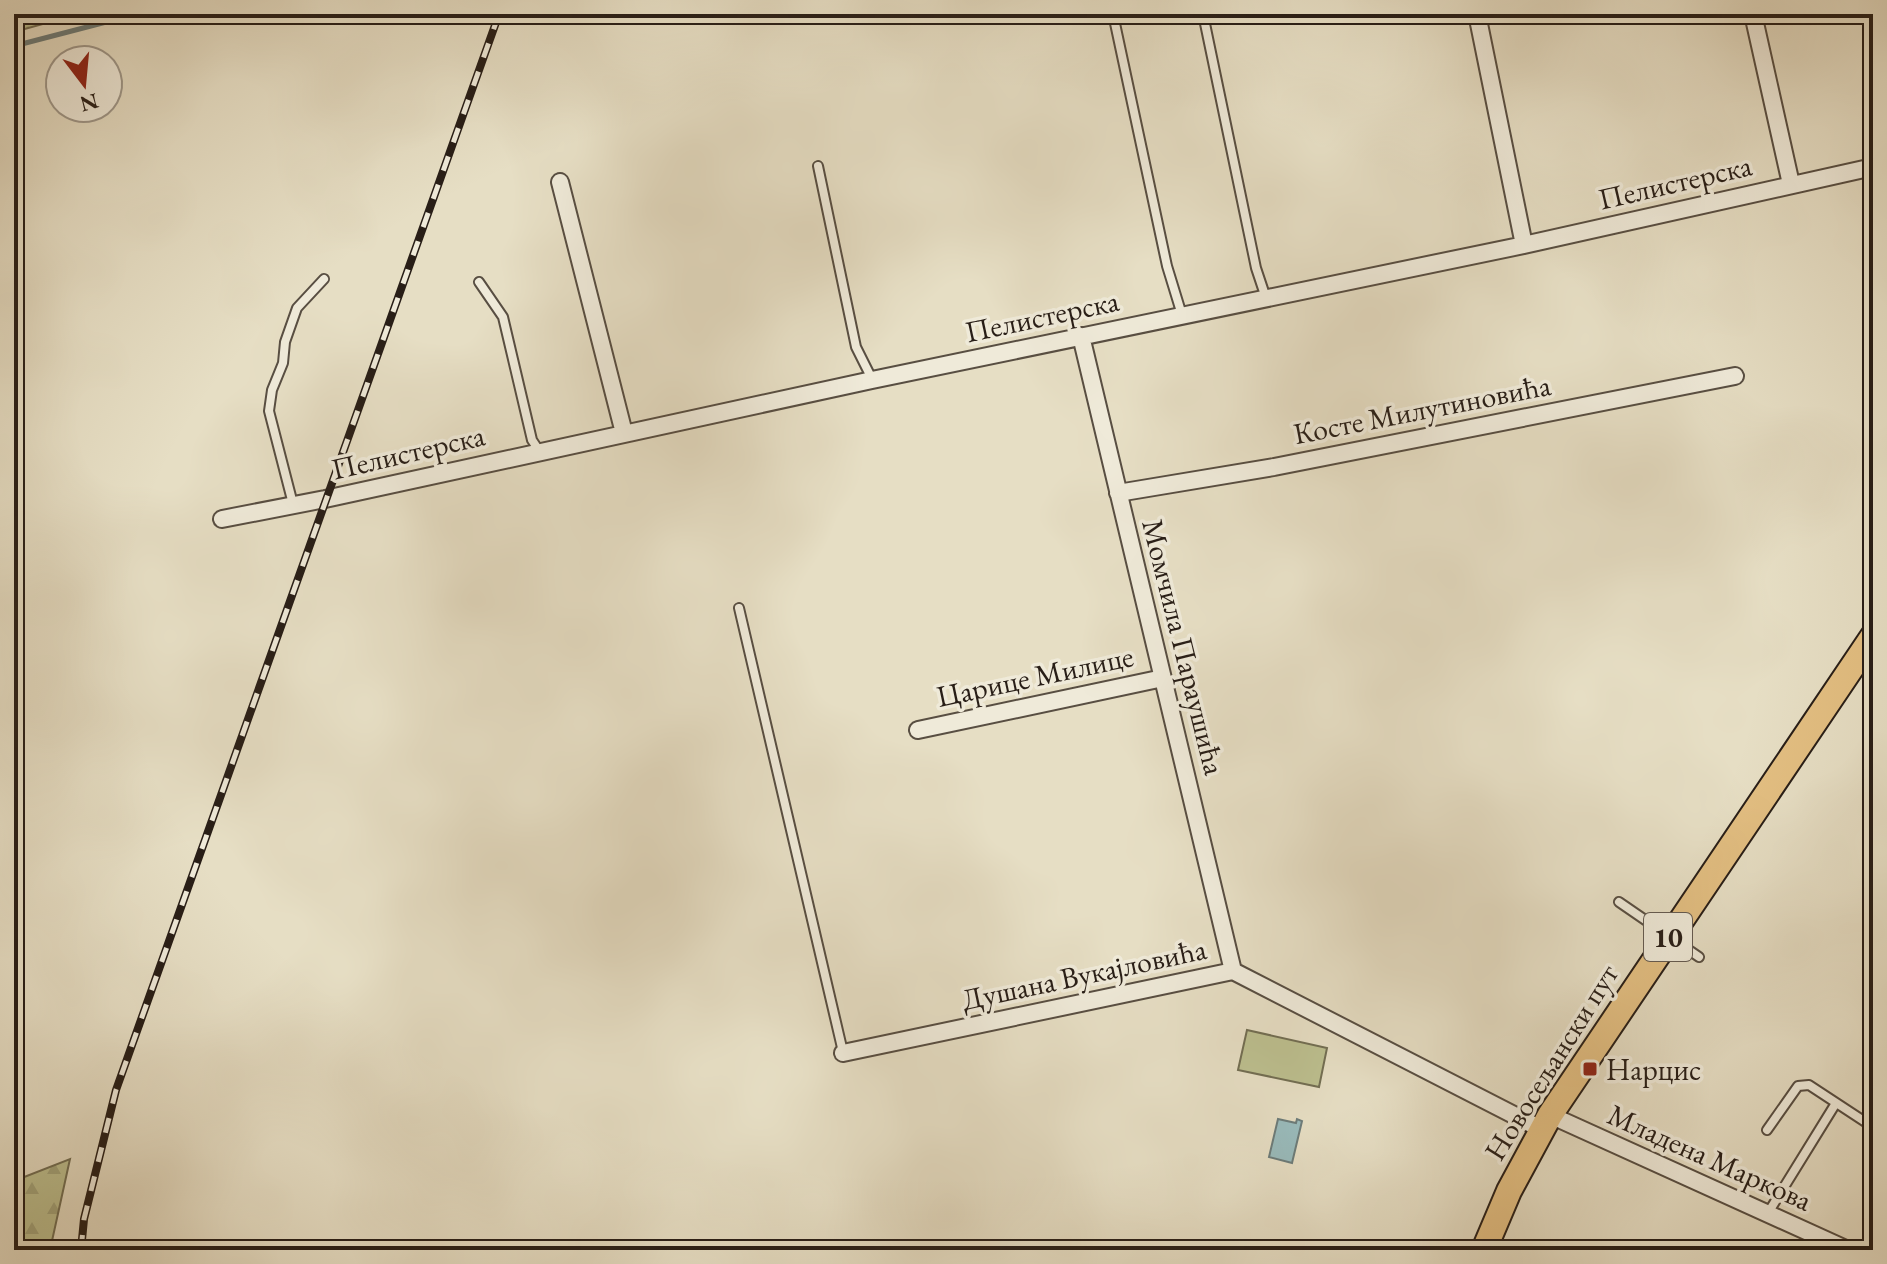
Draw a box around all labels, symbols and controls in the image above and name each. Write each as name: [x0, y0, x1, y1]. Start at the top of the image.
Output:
north arrow: [44, 44, 124, 124]
text: N: [77, 86, 102, 119]
street label: Пелистерска: [1595, 145, 1756, 219]
street label: Пелистерска: [962, 281, 1122, 351]
street label: Косте Милутиновића: [1290, 365, 1554, 453]
street label: Пелистерска: [328, 415, 489, 489]
street label: Момчила Параушића: [1133, 515, 1235, 779]
street label: Царице Милице: [933, 636, 1137, 716]
road number: 10: [1644, 913, 1692, 961]
street label: Душана Вукајловића: [958, 929, 1210, 1019]
street label: Новосељански пут: [1475, 957, 1627, 1167]
place label: Нарцис: [1606, 1050, 1701, 1089]
marker: Нарцис: [1581, 1060, 1599, 1078]
street label: Младена Маркова: [1602, 1095, 1818, 1219]

